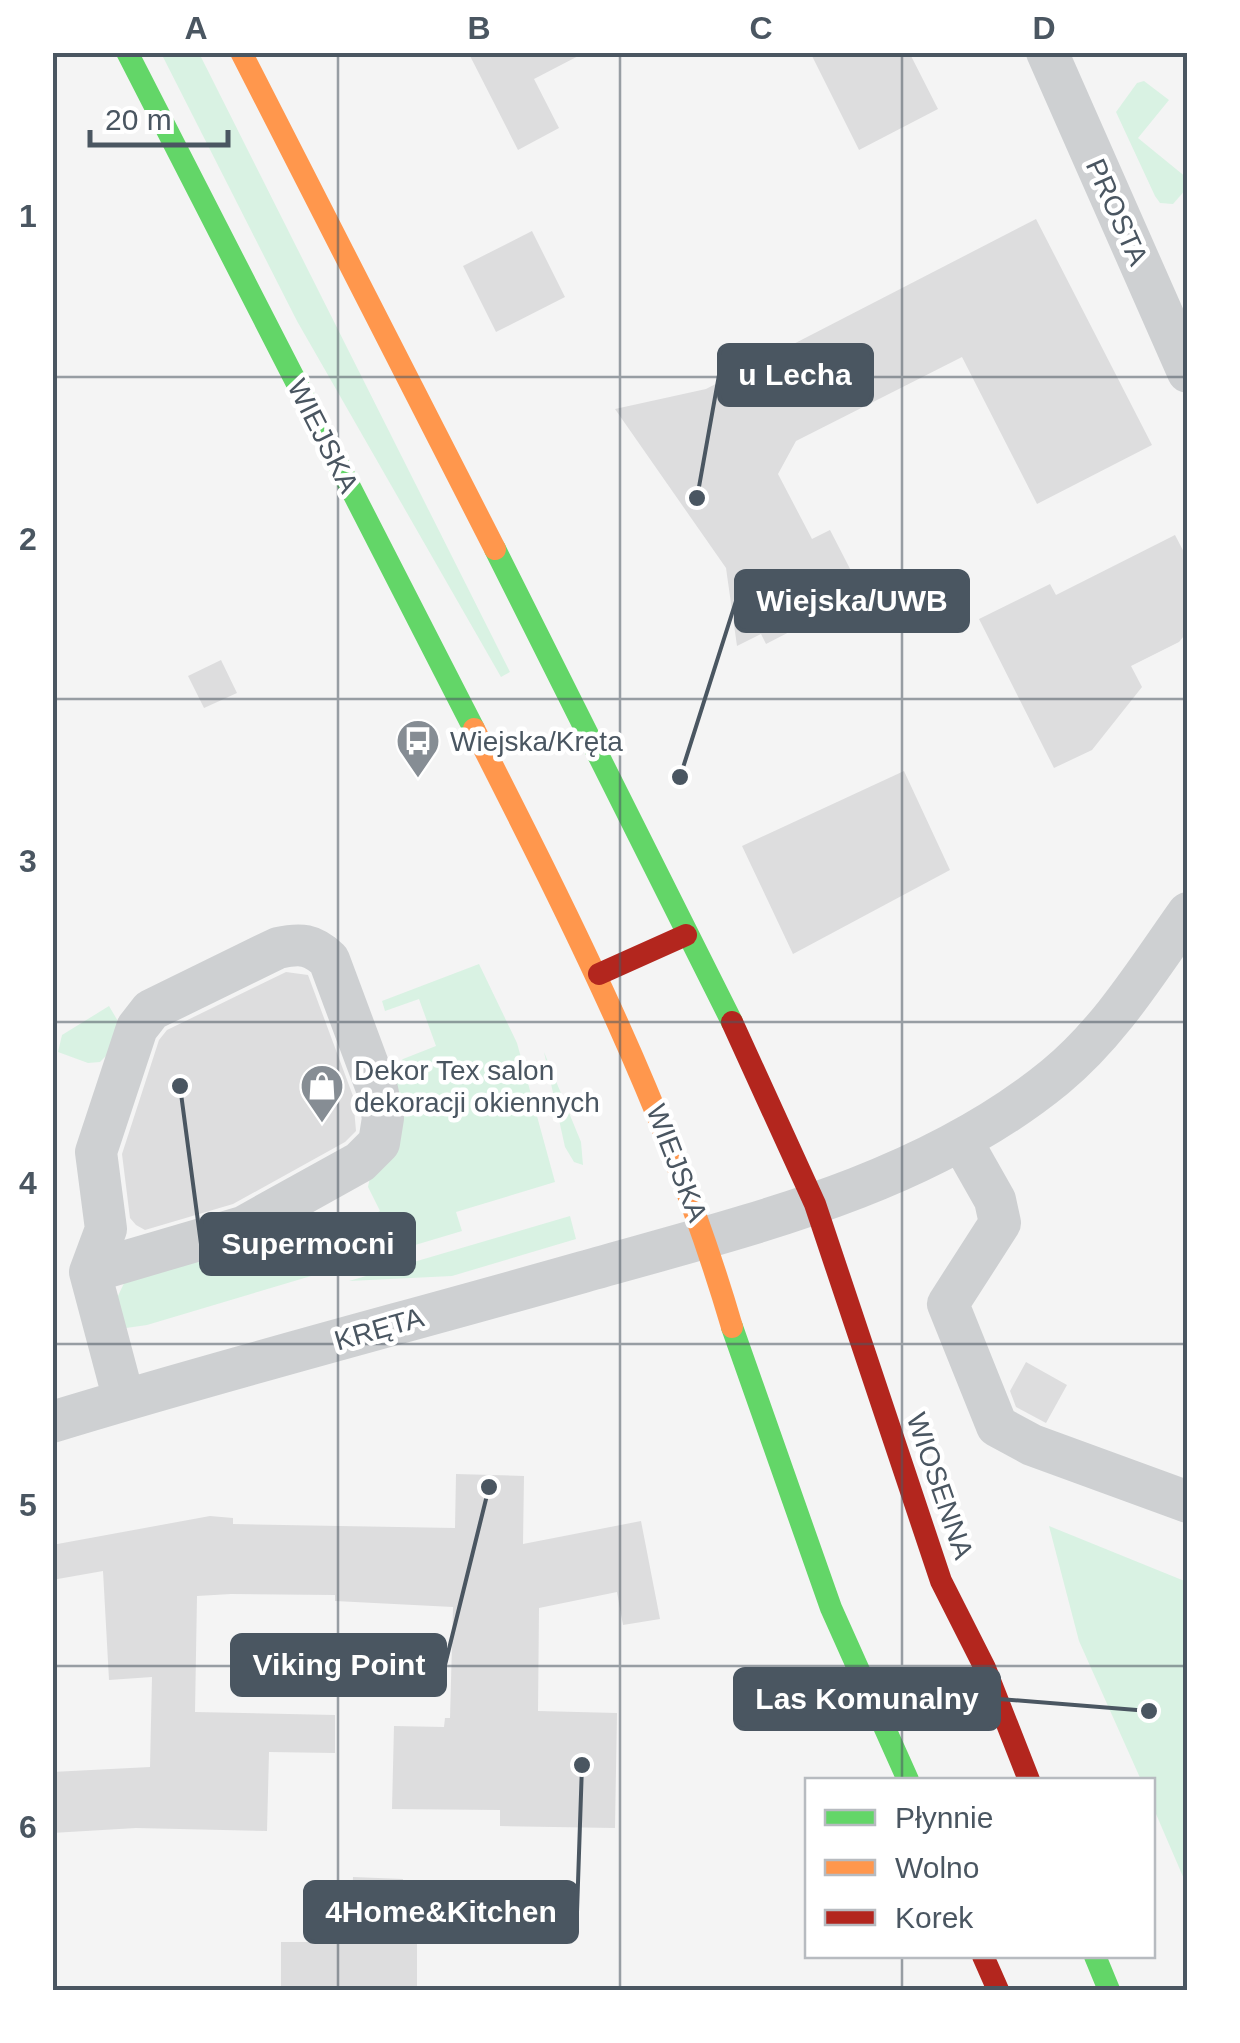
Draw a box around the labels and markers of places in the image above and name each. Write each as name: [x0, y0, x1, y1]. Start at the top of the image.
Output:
callout: u Lecha: [719, 345, 872, 405]
callout: Wiejska/UWB: [736, 571, 968, 631]
bus stop icon: Wiejska/Kręta: [395, 718, 441, 779]
place label: Wiejska/Kręta: [450, 726, 623, 757]
place label: Dekor Tex salon dekoracji okiennych: [354, 1055, 600, 1118]
shop icon: Dekor Tex salon dekoracji okiennych: [299, 1063, 345, 1124]
callout: Supermocni: [201, 1214, 414, 1274]
callout: Viking Point: [232, 1635, 445, 1695]
callout: Las Komunalny: [735, 1669, 999, 1729]
callout: 4Home&Kitchen: [305, 1882, 577, 1942]

